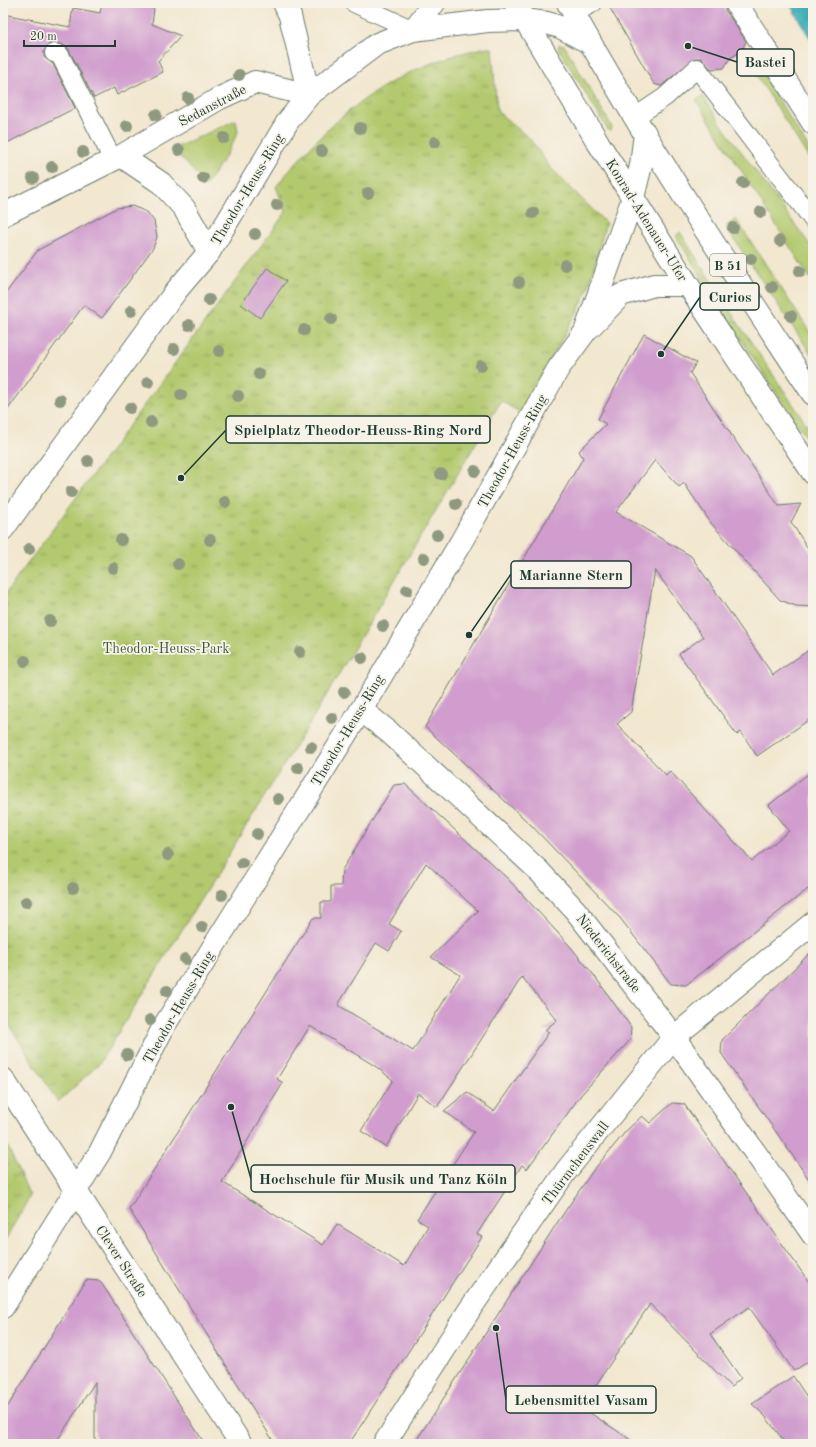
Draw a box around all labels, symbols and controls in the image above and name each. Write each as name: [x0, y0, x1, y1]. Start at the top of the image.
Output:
scale bar: [24, 22, 115, 48]
text: 20 m: [30, 31, 57, 43]
callout: Bastei: [737, 49, 794, 76]
text: Bastei: [744, 56, 786, 71]
street label: Sedanstraße: [176, 82, 249, 130]
street label: Theodor-Heuss-Ring: [209, 131, 287, 248]
street label: Konrad-Adenauer-Ufer: [603, 157, 690, 285]
road number: B 51: [710, 254, 746, 276]
callout: Curios: [700, 283, 759, 310]
text: Curios: [708, 291, 752, 306]
street label: Theodor-Heuss-Ring: [476, 392, 550, 511]
callout: Spielplatz Theodor-Heuss-Ring Nord: [226, 416, 490, 443]
text: Spielplatz Theodor-Heuss-Ring Nord: [234, 424, 482, 439]
callout: Marianne Stern: [511, 561, 631, 588]
text: Marianne Stern: [519, 569, 623, 584]
park label: Theodor-Heuss-Park: [102, 642, 230, 656]
street label: Theodor-Heuss-Ring: [309, 672, 387, 789]
street label: Niederichstraße: [573, 912, 643, 996]
street label: Theodor-Heuss-Ring: [141, 948, 217, 1066]
street label: Thürmchenswall: [540, 1119, 612, 1208]
callout: Hochschule für Musik und Tanz Köln: [251, 1165, 515, 1192]
text: Hochschule für Musik und Tanz Köln: [259, 1173, 507, 1188]
street label: Clever Straße: [93, 1223, 149, 1300]
callout: Lebensmittel Vasam: [506, 1386, 656, 1413]
text: Lebensmittel Vasam: [514, 1394, 648, 1409]

